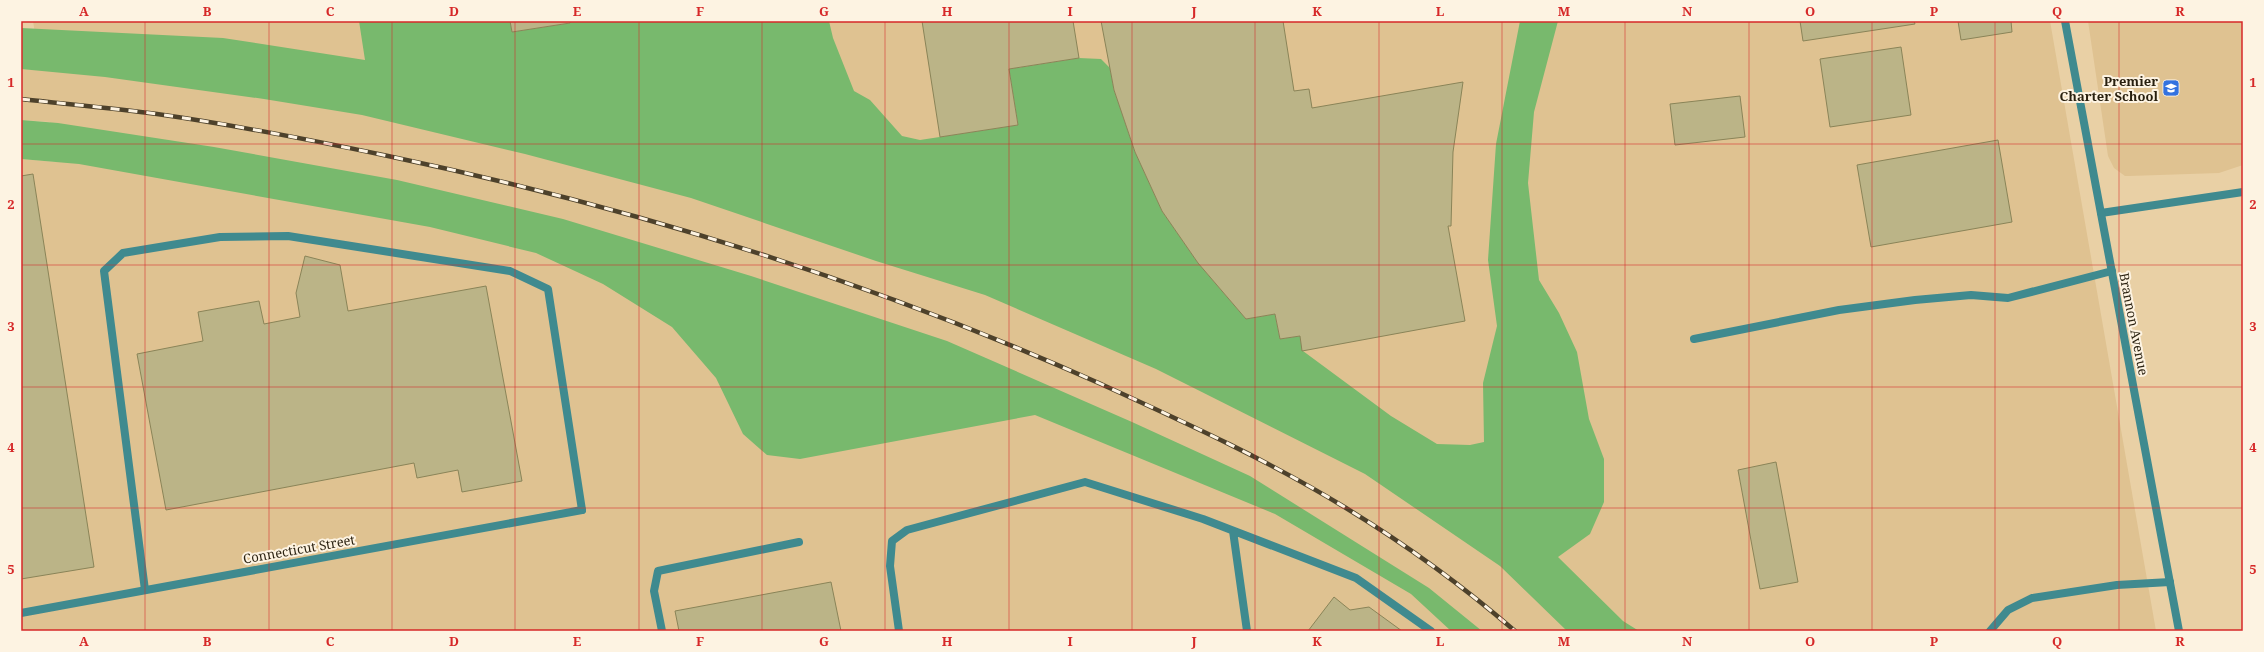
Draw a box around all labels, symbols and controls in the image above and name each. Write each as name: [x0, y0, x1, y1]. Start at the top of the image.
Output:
text: A: [79, 2, 89, 20]
text: B: [203, 2, 212, 20]
text: C: [326, 2, 335, 20]
text: D: [449, 2, 459, 20]
text: E: [573, 2, 582, 20]
text: F: [696, 2, 704, 20]
text: G: [819, 2, 829, 20]
text: H: [942, 2, 953, 20]
text: I: [1067, 2, 1073, 20]
text: J: [1190, 2, 1197, 20]
text: K: [1312, 2, 1322, 20]
text: L: [1436, 2, 1445, 20]
text: M: [1558, 2, 1571, 20]
text: N: [1682, 2, 1693, 20]
text: O: [1805, 2, 1815, 20]
text: P: [1930, 2, 1939, 20]
text: Q: [2052, 2, 2062, 20]
text: R: [2175, 2, 2185, 20]
place label: Premier Charter School: [2060, 72, 2158, 105]
text: 1: [7, 73, 15, 91]
text: 1: [2249, 73, 2257, 91]
school or university icon: Premier Charter School: [2161, 78, 2181, 98]
text: 2: [7, 195, 15, 213]
text: 2: [2249, 195, 2257, 213]
street label: Brannon Avenue: [2115, 271, 2153, 377]
text: 3: [7, 317, 15, 335]
text: 3: [2249, 317, 2257, 335]
text: 4: [7, 438, 15, 456]
text: 4: [2249, 438, 2257, 456]
street label: Connecticut Street: [242, 530, 357, 568]
text: 5: [7, 560, 15, 578]
text: 5: [2249, 560, 2257, 578]
text: A: [79, 632, 89, 650]
text: B: [203, 632, 212, 650]
text: C: [326, 632, 335, 650]
text: D: [449, 632, 459, 650]
text: E: [573, 632, 582, 650]
text: F: [696, 632, 704, 650]
text: G: [819, 632, 829, 650]
text: H: [942, 632, 953, 650]
text: I: [1067, 632, 1073, 650]
text: J: [1190, 632, 1197, 650]
text: K: [1312, 632, 1322, 650]
text: L: [1436, 632, 1445, 650]
text: M: [1558, 632, 1571, 650]
text: N: [1682, 632, 1693, 650]
text: O: [1805, 632, 1815, 650]
text: P: [1930, 632, 1939, 650]
text: Q: [2052, 632, 2062, 650]
text: R: [2175, 632, 2185, 650]

